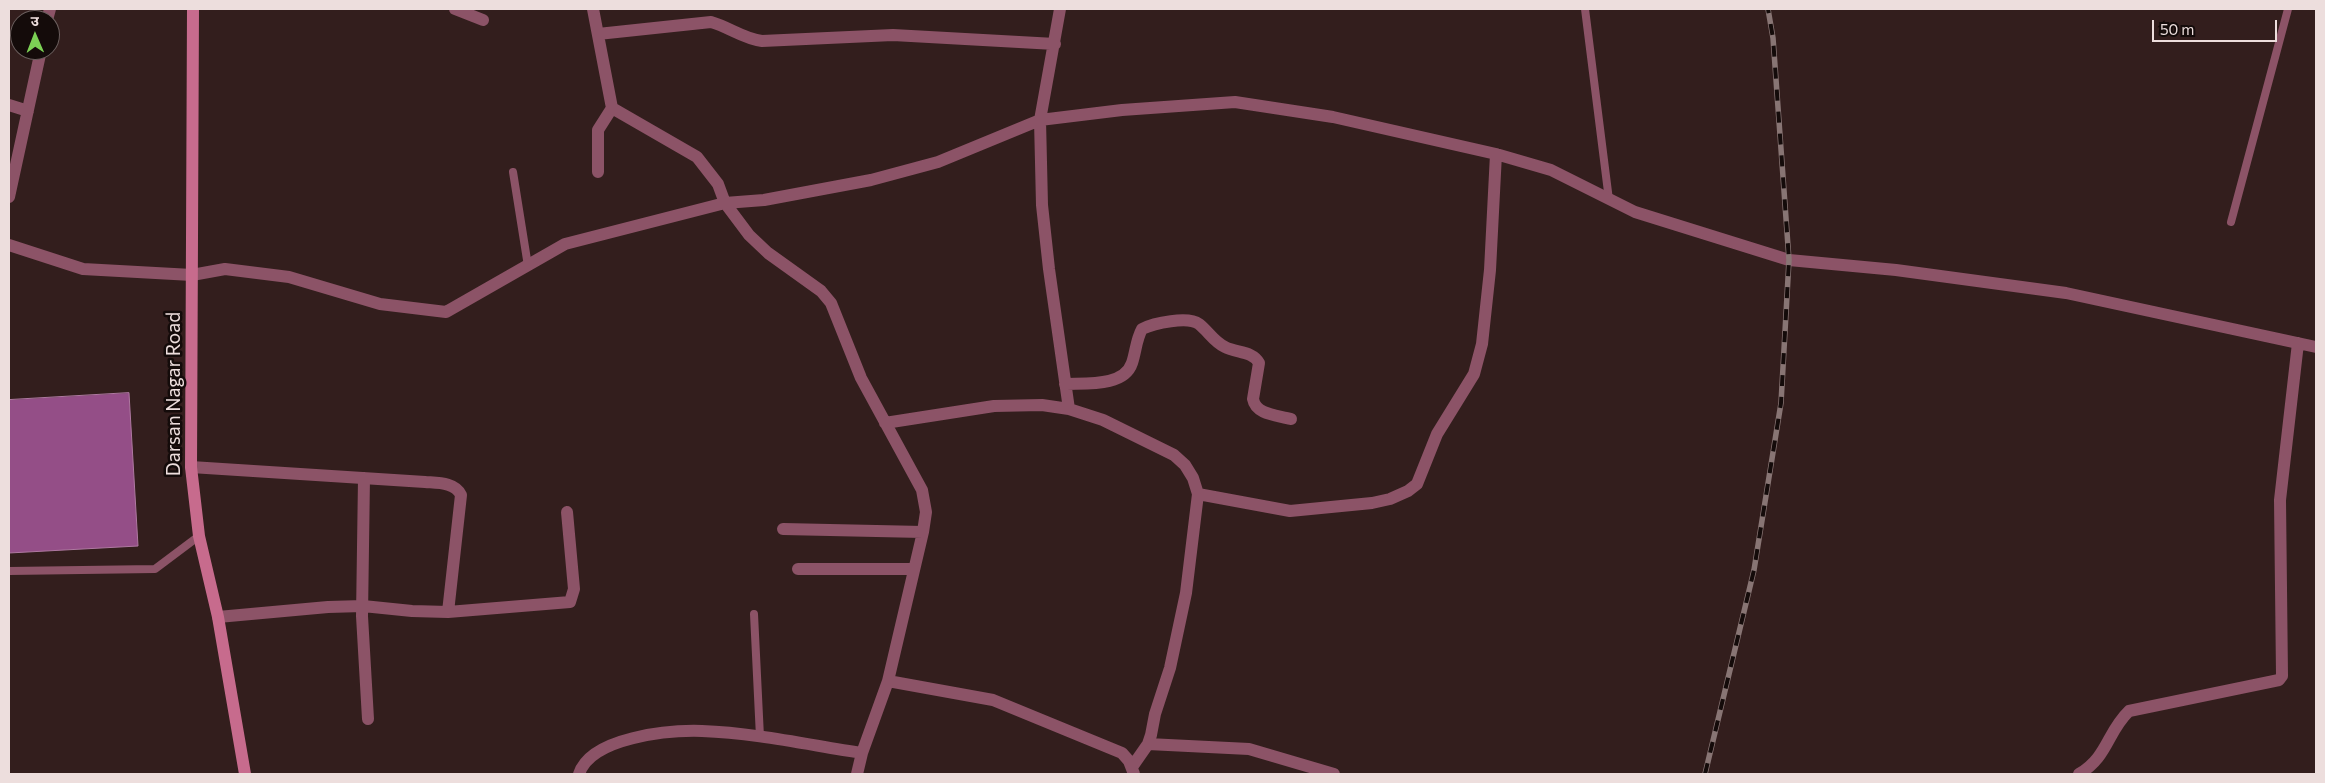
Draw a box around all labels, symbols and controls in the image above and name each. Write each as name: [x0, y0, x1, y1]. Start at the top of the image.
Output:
north arrow: [10, 10, 60, 60]
scale bar: [2155, 10, 2280, 42]
text: उ: [30, 12, 39, 29]
text: 50 m: [2160, 20, 2194, 38]
street label: Darsan Nagar Road: [163, 312, 185, 476]

